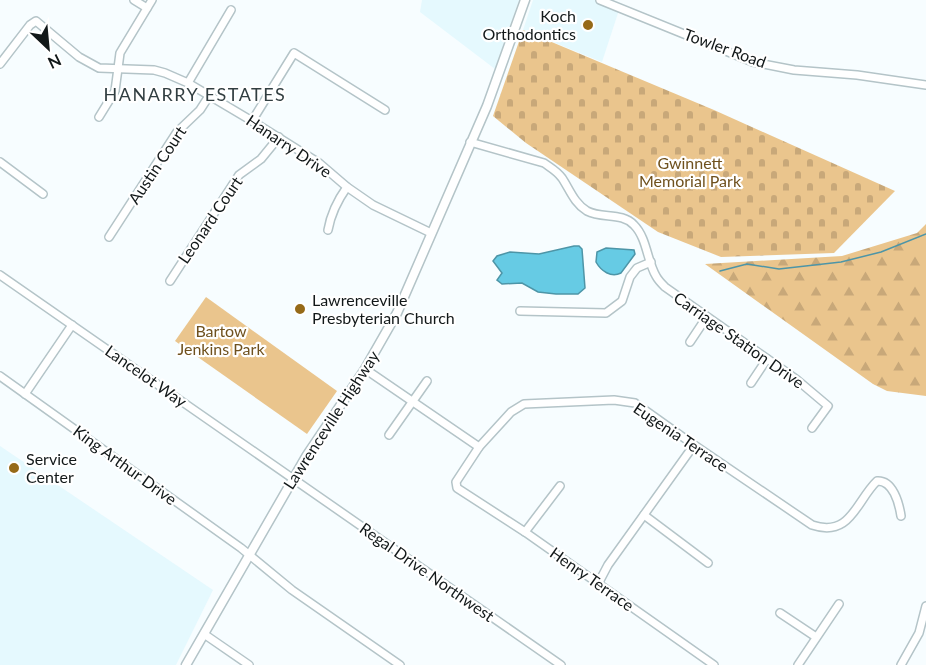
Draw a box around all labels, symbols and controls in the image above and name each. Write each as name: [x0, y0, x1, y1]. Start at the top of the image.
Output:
place label: Koch Orthodontics: [483, 6, 576, 43]
north arrow: [18, 18, 78, 78]
marker: Koch Orthodontics: [581, 18, 595, 32]
street label: Towler Road: [681, 24, 769, 71]
text: N: [45, 51, 64, 73]
district label: HANARRY ESTATES: [104, 83, 286, 105]
street label: Hanarry Drive: [243, 110, 335, 181]
street label: Austin Court: [124, 122, 190, 207]
park label: Gwinnett Memorial Park: [639, 153, 742, 190]
street label: Leonard Court: [174, 172, 246, 267]
street label: Carriage Station Drive: [670, 287, 808, 392]
place label: Lawrenceville Presbyterian Church: [312, 290, 455, 327]
marker: Lawrenceville Presbyterian Church: [293, 302, 307, 316]
park label: Bartow Jenkins Park: [177, 321, 265, 358]
street label: Lancelot Way: [102, 341, 191, 411]
street label: Lawrenceville Highway: [279, 346, 383, 492]
street label: Eugenia Terrace: [630, 398, 732, 475]
street label: King Arthur Drive: [70, 421, 181, 508]
place label: Service Center: [26, 449, 77, 486]
marker: Service Center: [7, 461, 21, 475]
street label: Regal Drive Northwest: [357, 518, 498, 625]
street label: Henry Terrace: [547, 543, 638, 614]

